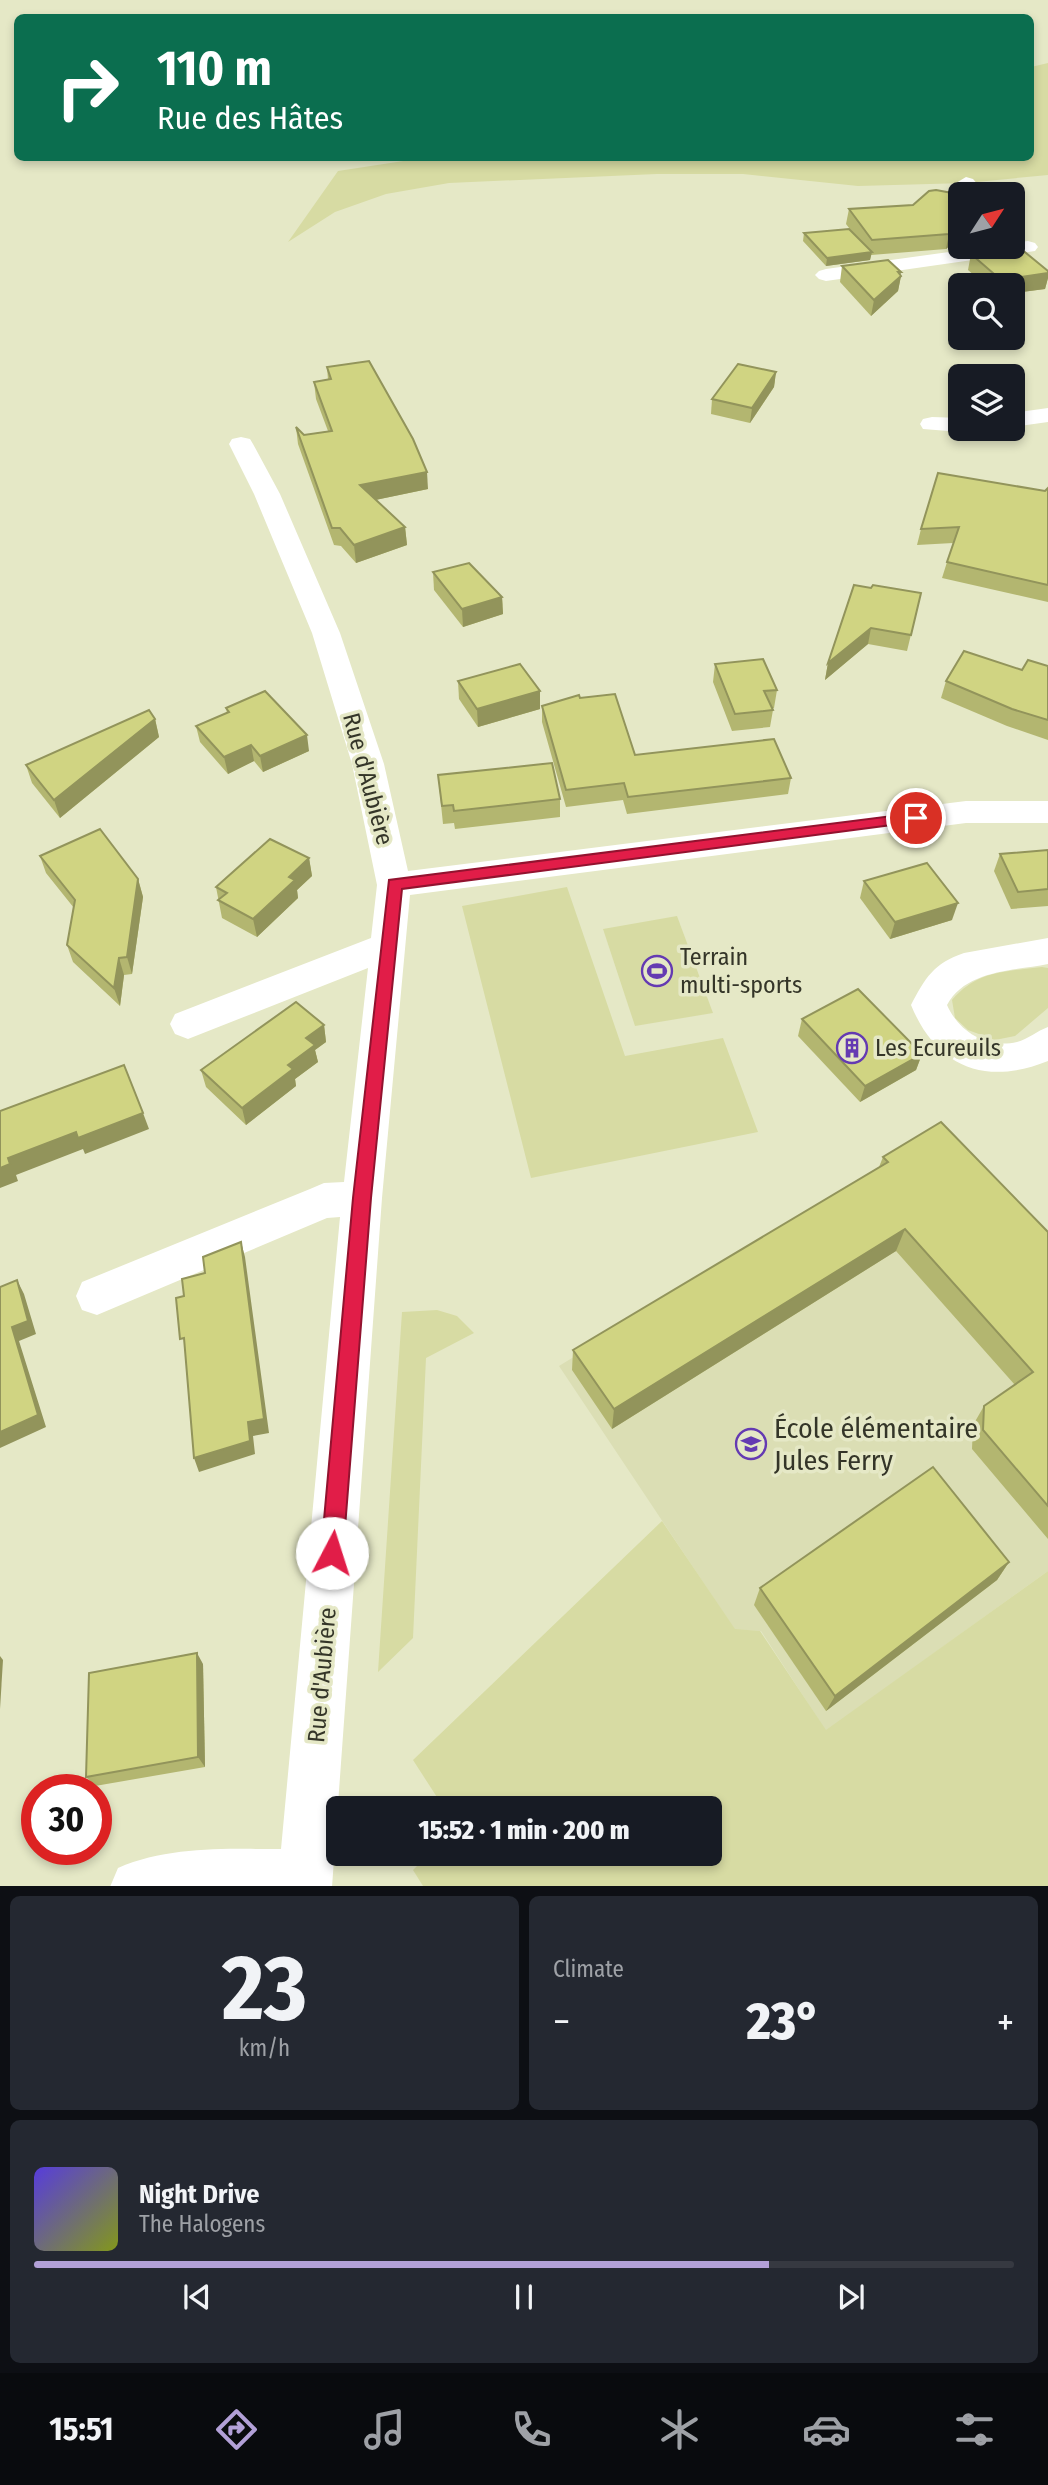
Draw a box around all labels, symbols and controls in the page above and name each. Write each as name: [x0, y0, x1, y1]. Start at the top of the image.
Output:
text: 110 m: [157, 39, 272, 98]
icon: right: [42, 42, 133, 133]
text: Rue des Hâtes: [157, 99, 343, 137]
north arrow: [948, 182, 1026, 259]
map controls: [948, 182, 1025, 441]
button: search: [948, 273, 1025, 350]
button: layers: [948, 364, 1025, 441]
street label: Rue d'Aubière: [337, 710, 399, 848]
pin: [886, 788, 946, 848]
icon: arrive: [897, 799, 935, 837]
place label: Terrain multi-sports: [680, 943, 802, 999]
sports icon: Terrain multi-sports: [640, 954, 674, 988]
building icon: Les Ecureuils: [835, 1031, 869, 1065]
place label: Les Ecureuils: [875, 1034, 1001, 1062]
place label: École élémentaire Jules Ferry: [774, 1412, 978, 1477]
school or university icon: École élémentaire Jules Ferry: [734, 1427, 768, 1461]
position arrow: [295, 1516, 369, 1590]
street label: Rue d'Aubière: [302, 1606, 342, 1744]
speed limit sign: 30: [21, 1774, 112, 1865]
text: 15:52 · 1 min · 200 m: [419, 1815, 629, 1846]
text: 23: [222, 1934, 307, 2043]
text: Climate: [553, 1955, 624, 1983]
text: 23°: [747, 1990, 820, 2053]
text: −: [553, 1999, 570, 2045]
text: +: [997, 1999, 1014, 2045]
text: km/h: [239, 2034, 290, 2062]
text: Night Drive: [139, 2179, 259, 2210]
text: The Halogens: [139, 2210, 265, 2238]
icon: previous: [178, 2278, 216, 2316]
icon: pause: [505, 2278, 543, 2316]
icon: next: [832, 2278, 870, 2316]
icon: directions: [212, 2405, 261, 2454]
icon: music: [360, 2405, 409, 2454]
icon: phone: [507, 2405, 556, 2454]
icon: climate: [655, 2405, 704, 2454]
icon: car: [802, 2405, 851, 2454]
icon: filters: [950, 2405, 999, 2454]
text: 15:51: [49, 2410, 114, 2448]

